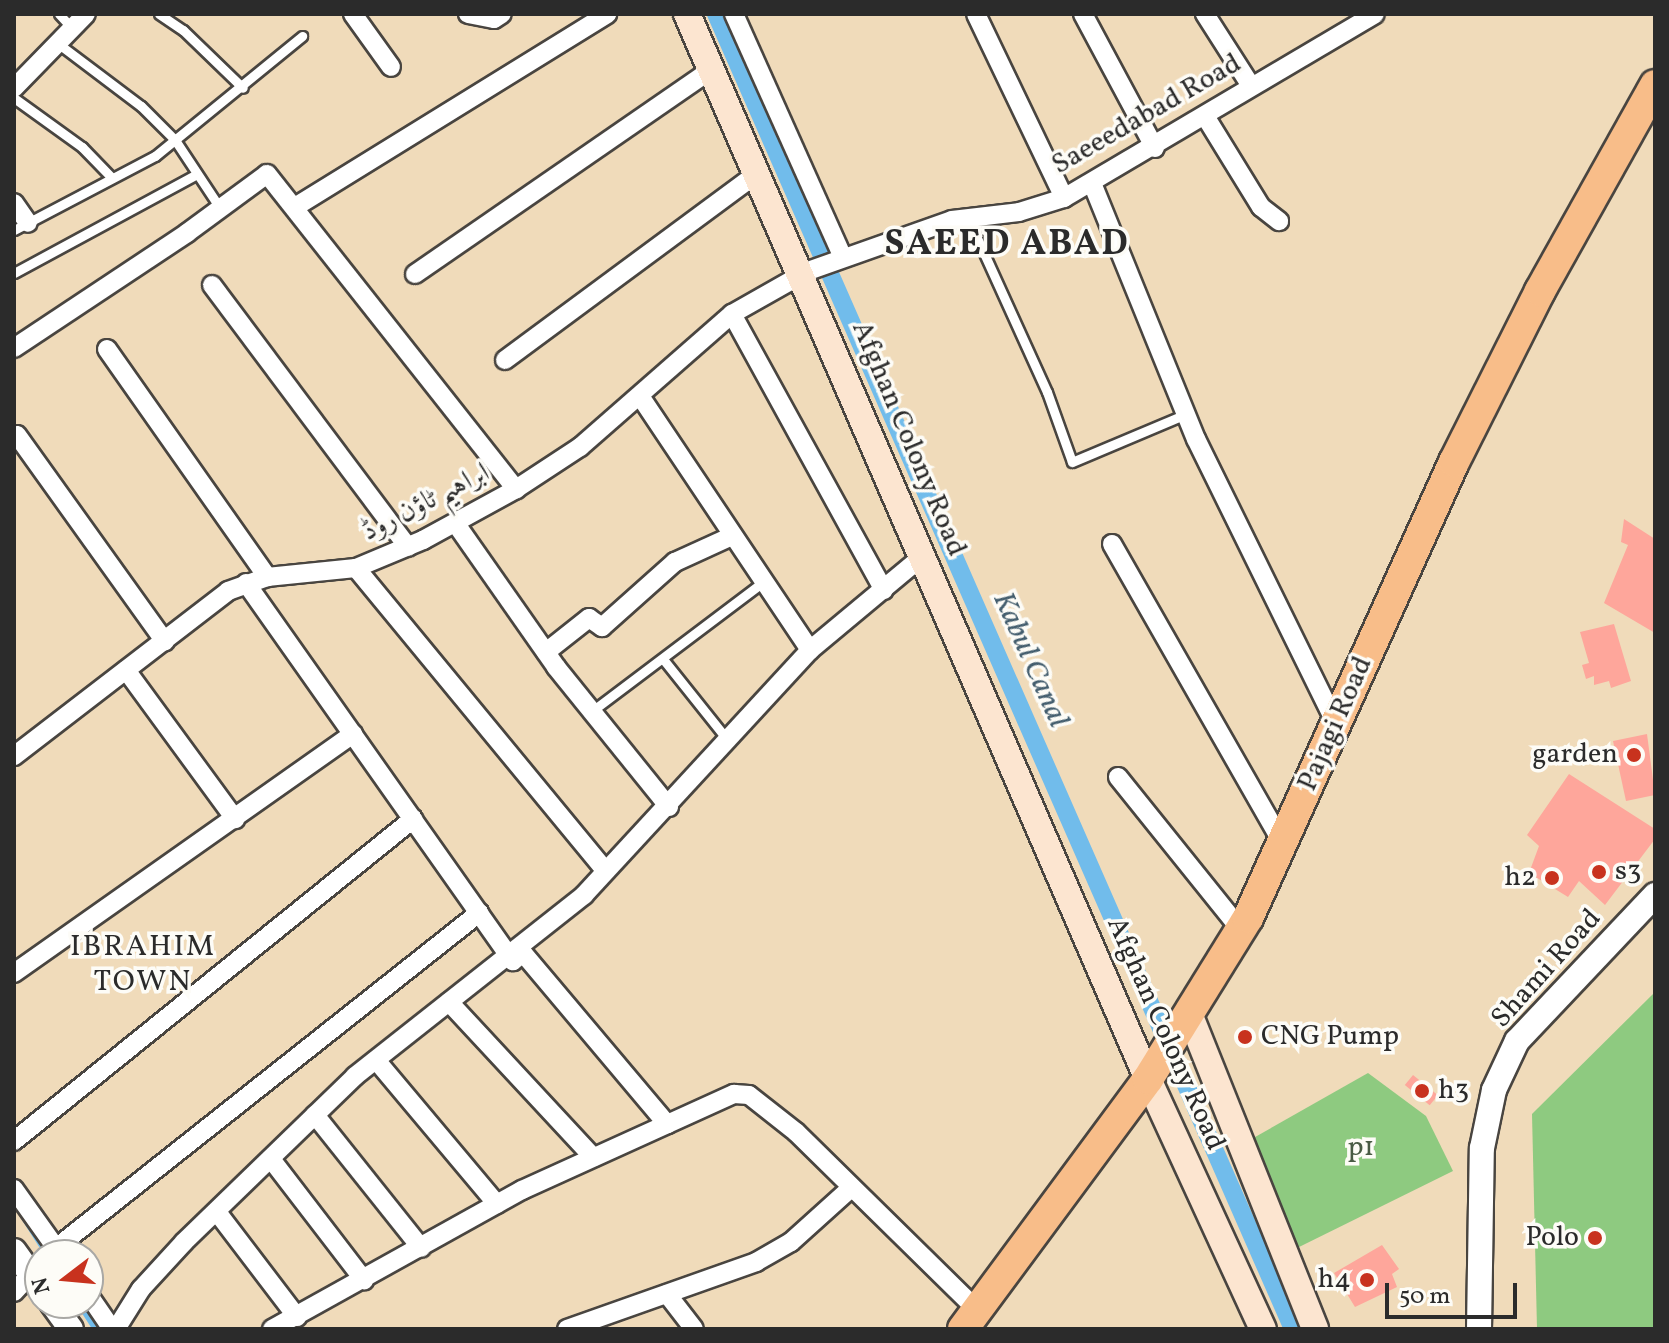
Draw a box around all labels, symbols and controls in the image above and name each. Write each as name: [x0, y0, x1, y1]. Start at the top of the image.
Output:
street label: Saeeedabad Road: [1046, 47, 1248, 183]
district label: SAEED ABAD: [884, 224, 1130, 268]
street label: Afghan Colony Road: [843, 316, 973, 562]
street label: ابراہیم ٹاؤن روڈ: [356, 456, 496, 550]
water label: Kabul Canal: [984, 587, 1076, 733]
street label: Pajagi Road: [1291, 652, 1381, 796]
place label: garden: [1532, 738, 1618, 772]
marker: garden: [1625, 746, 1643, 764]
place label: s3: [1615, 855, 1641, 889]
place label: h2: [1504, 861, 1536, 895]
marker: s3: [1590, 863, 1608, 881]
marker: h2: [1543, 869, 1561, 887]
street label: Shami Road: [1485, 903, 1609, 1035]
street label: Afghan Colony Road: [1098, 912, 1232, 1156]
district label: IBRAHIM TOWN: [70, 929, 216, 1000]
place label: CNG Pump: [1261, 1020, 1399, 1054]
marker: CNG Pump: [1236, 1028, 1254, 1046]
place label: h3: [1438, 1074, 1469, 1108]
marker: h3: [1413, 1082, 1431, 1100]
park label: p1: [1348, 1131, 1374, 1165]
place label: Polo: [1525, 1221, 1579, 1255]
marker: Polo: [1586, 1229, 1604, 1247]
north arrow: [24, 1239, 104, 1319]
place label: h4: [1318, 1263, 1351, 1297]
scale bar: [1389, 1267, 1521, 1317]
marker: h4: [1358, 1271, 1376, 1289]
text: N: [25, 1273, 59, 1297]
text: 50 m: [1399, 1280, 1451, 1314]

